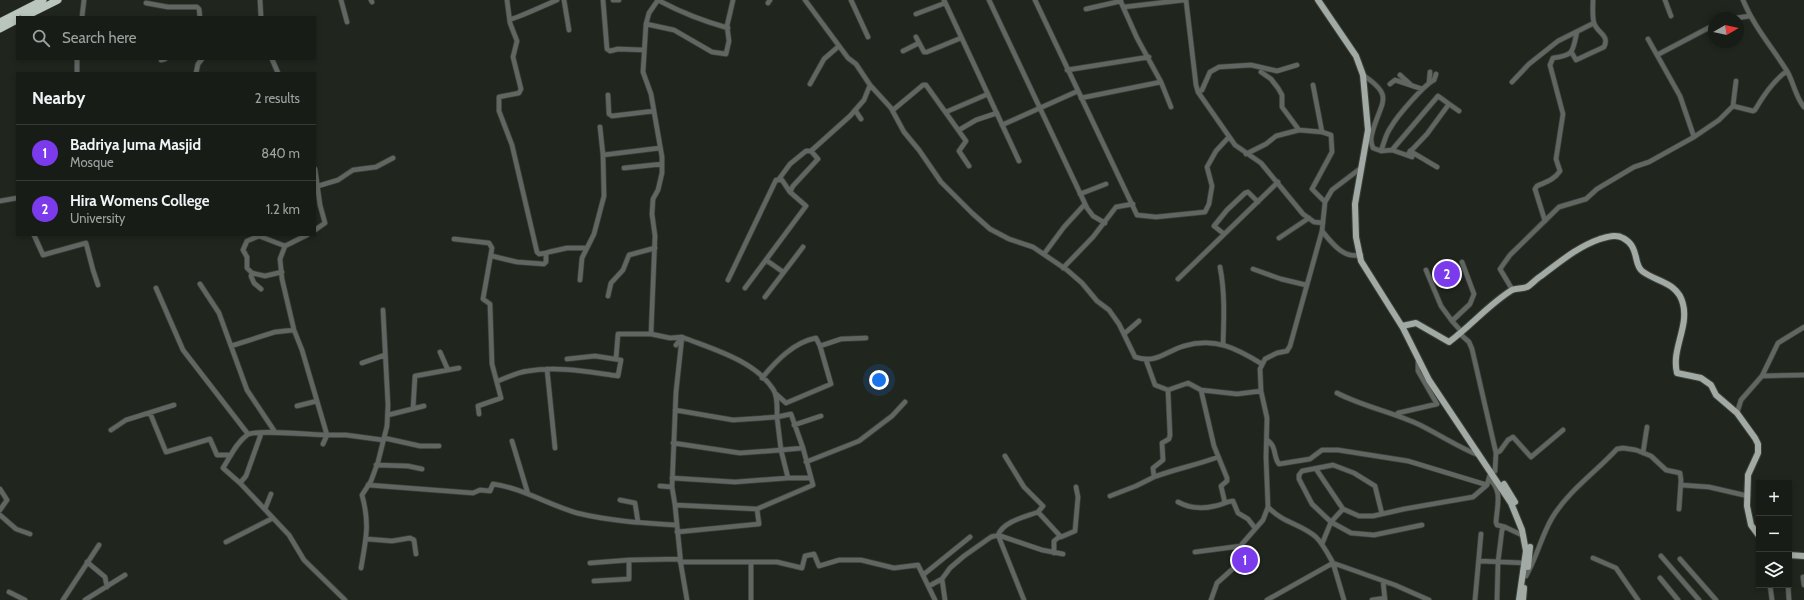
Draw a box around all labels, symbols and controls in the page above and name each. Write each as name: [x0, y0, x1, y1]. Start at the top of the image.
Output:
north arrow: [1708, 12, 1744, 48]
search box: [16, 16, 316, 60]
icon: search: [30, 27, 52, 49]
text: Search here: [62, 29, 137, 47]
text: Nearby: [32, 88, 85, 108]
text: 2 results: [255, 90, 300, 106]
text: Badriya Juma Masjid: [70, 136, 201, 154]
text: 1: [43, 145, 47, 161]
text: 840 m: [261, 145, 300, 161]
text: Mosque: [70, 154, 114, 170]
text: Hira Womens College: [70, 192, 210, 210]
text: 2: [42, 201, 48, 217]
text: 1.2 km: [266, 201, 300, 217]
text: University: [70, 210, 125, 226]
pin: 2: [1434, 259, 1460, 289]
your location: [869, 370, 889, 390]
map controls: [1756, 480, 1792, 588]
button: +: [1756, 480, 1792, 516]
button: −: [1756, 516, 1792, 552]
pin: 1: [1232, 545, 1258, 575]
button: layers: [1756, 552, 1792, 588]

